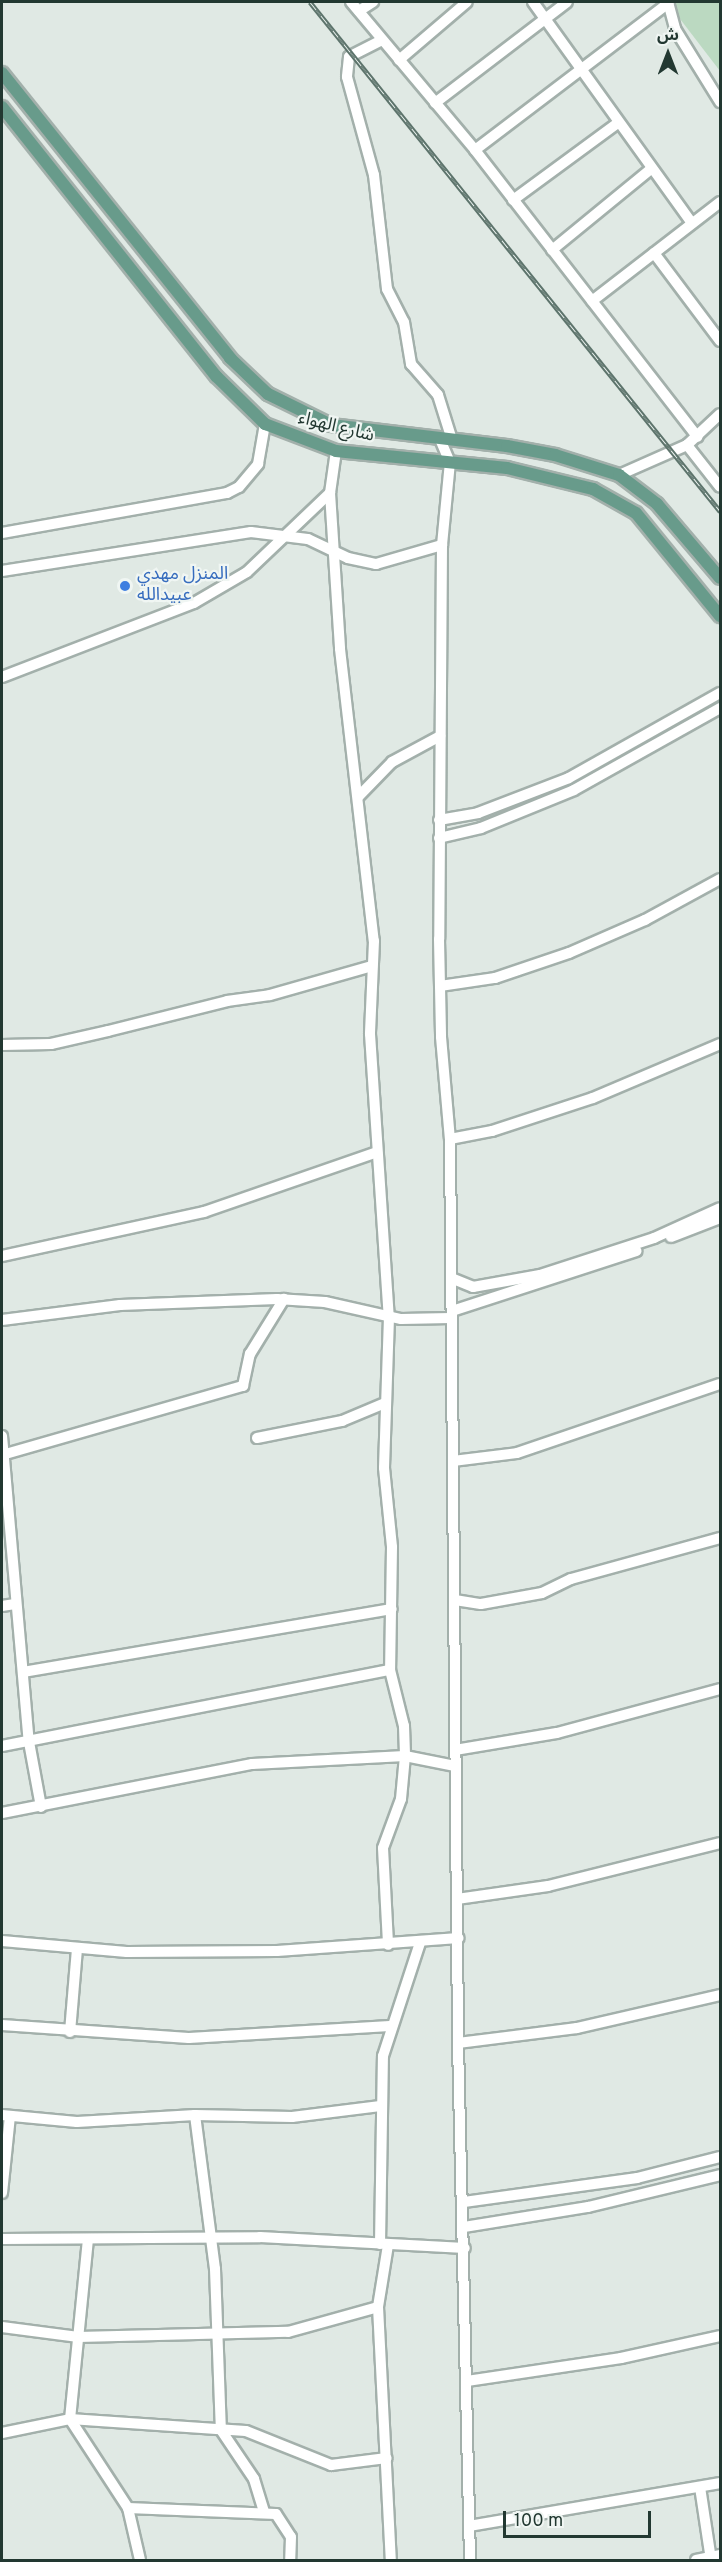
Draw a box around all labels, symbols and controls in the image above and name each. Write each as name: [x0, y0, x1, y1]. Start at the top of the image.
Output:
north arrow: [638, 24, 698, 84]
text: ش: [657, 26, 679, 46]
street label: شارع الهواء: [296, 408, 376, 448]
place label: المنزل مهدي عبيدالله: [137, 565, 228, 608]
marker: المنزل مهدي عبيدالله: [118, 579, 132, 593]
scale bar: [506, 2499, 654, 2537]
text: 100 m: [514, 2510, 563, 2533]

